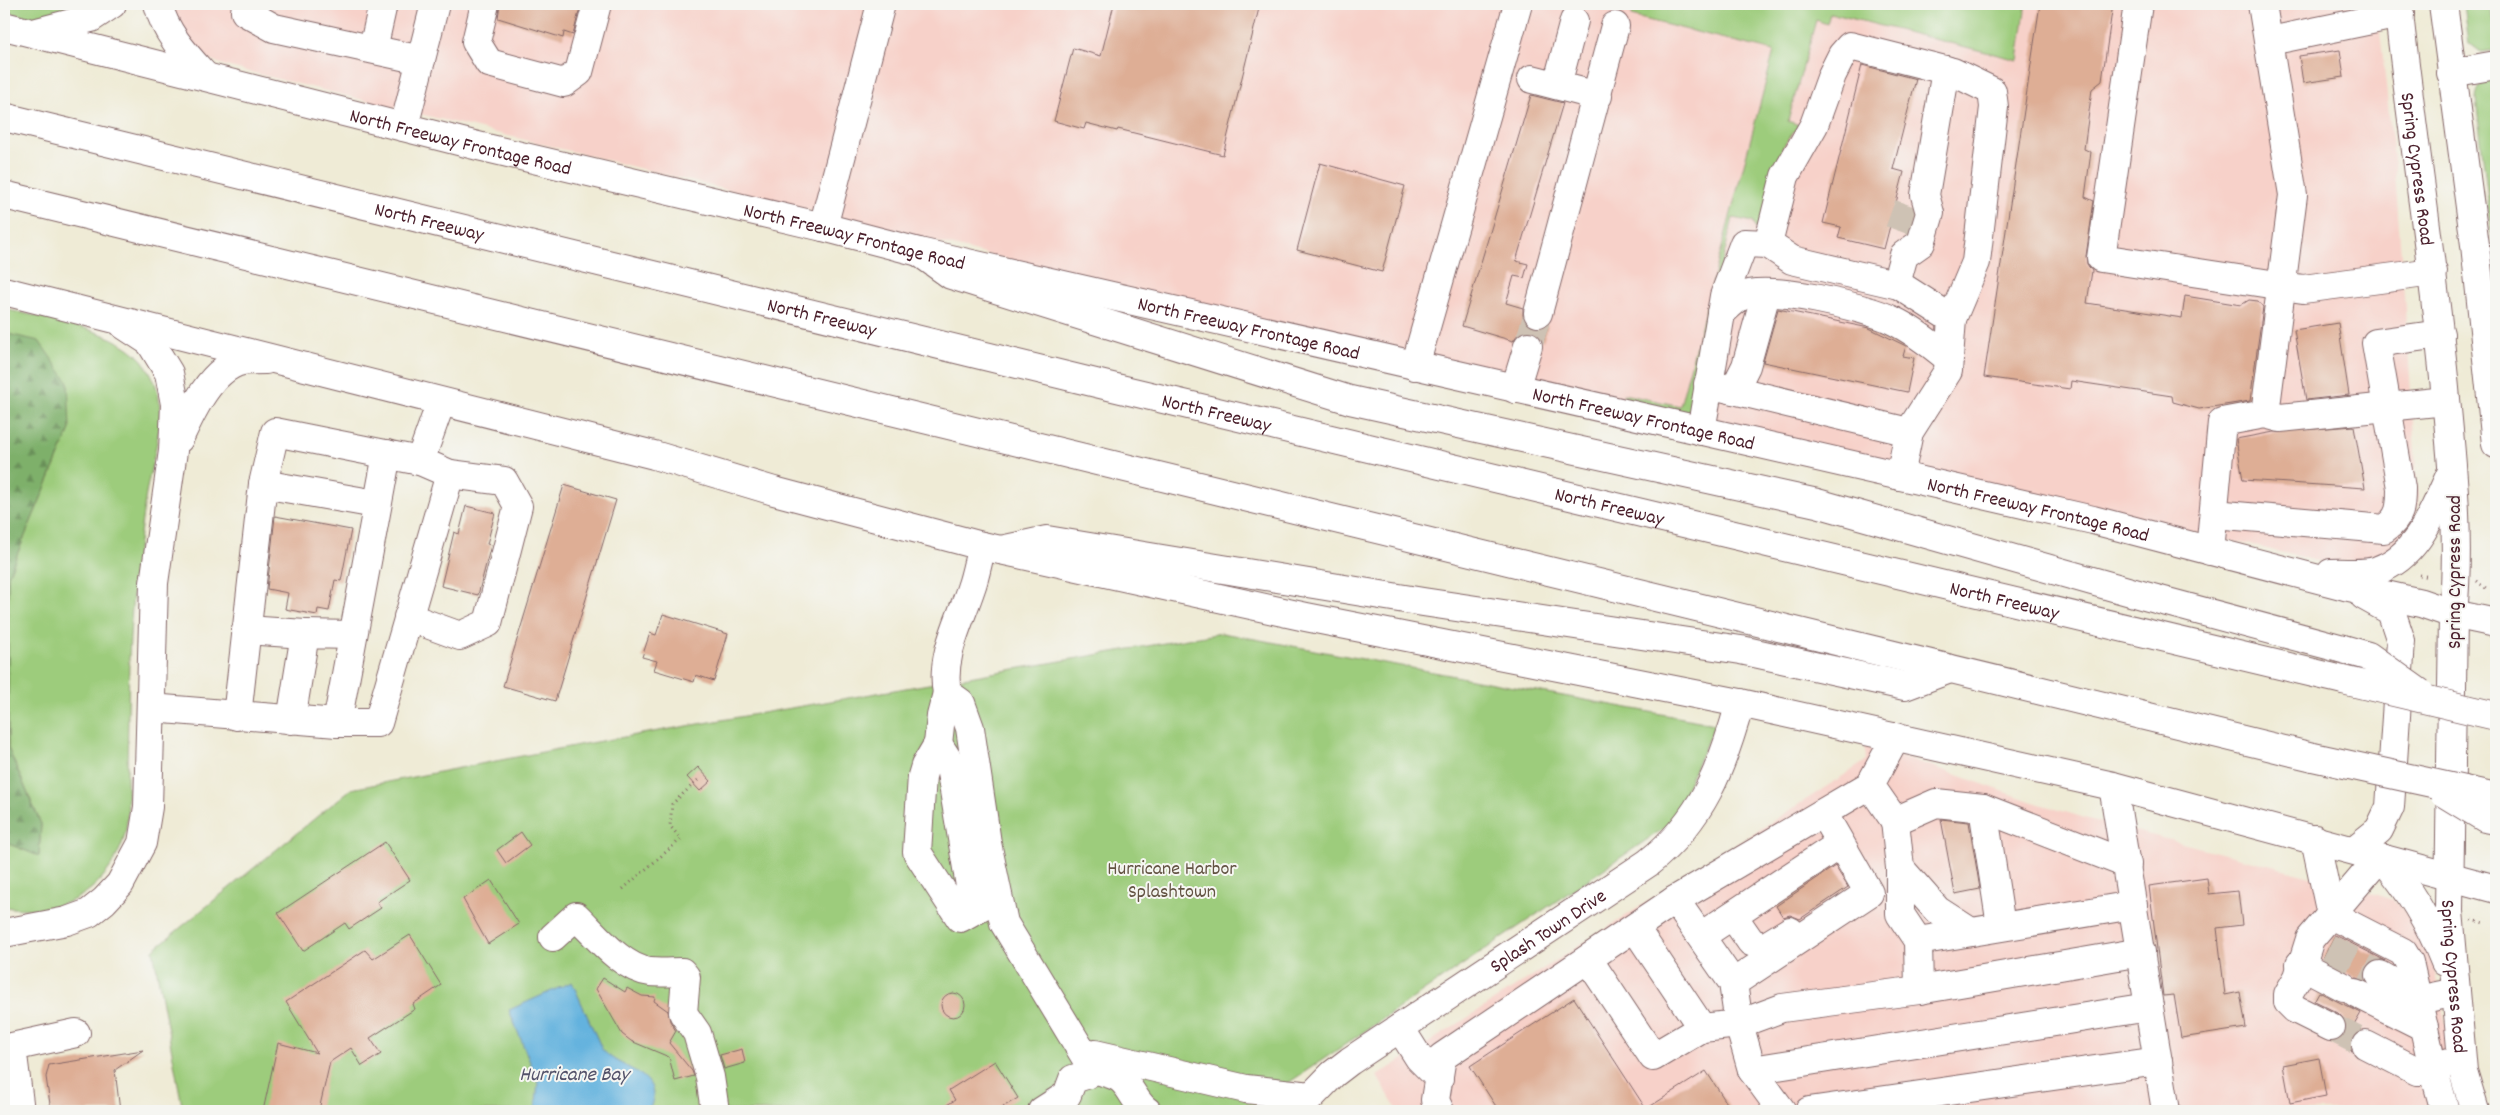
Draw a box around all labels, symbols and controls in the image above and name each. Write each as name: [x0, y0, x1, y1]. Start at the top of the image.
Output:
street label: Spring Cypress Road: [2392, 91, 2439, 247]
street label: North Freeway Frontage Road: [346, 103, 574, 184]
street label: North Freeway: [371, 197, 487, 251]
street label: North Freeway Frontage Road: [740, 198, 967, 279]
street label: North Freeway Frontage Road: [1134, 291, 1362, 369]
street label: North Freeway: [764, 292, 880, 346]
street label: North Freeway Frontage Road: [1529, 381, 1757, 459]
street label: North Freeway: [1158, 388, 1274, 442]
street label: North Freeway Frontage Road: [1924, 472, 2152, 551]
street label: North Freeway: [1551, 482, 1667, 535]
street label: Spring Cypress Road: [2442, 495, 2470, 649]
street label: North Freeway: [1946, 576, 2062, 629]
park label: Hurricane Harbor Splashtown: [1107, 856, 1237, 907]
street label: Splash Town Drive: [1485, 883, 1613, 981]
street label: Spring Cypress Road: [2432, 899, 2472, 1055]
water label: Hurricane Bay: [519, 1061, 631, 1091]

